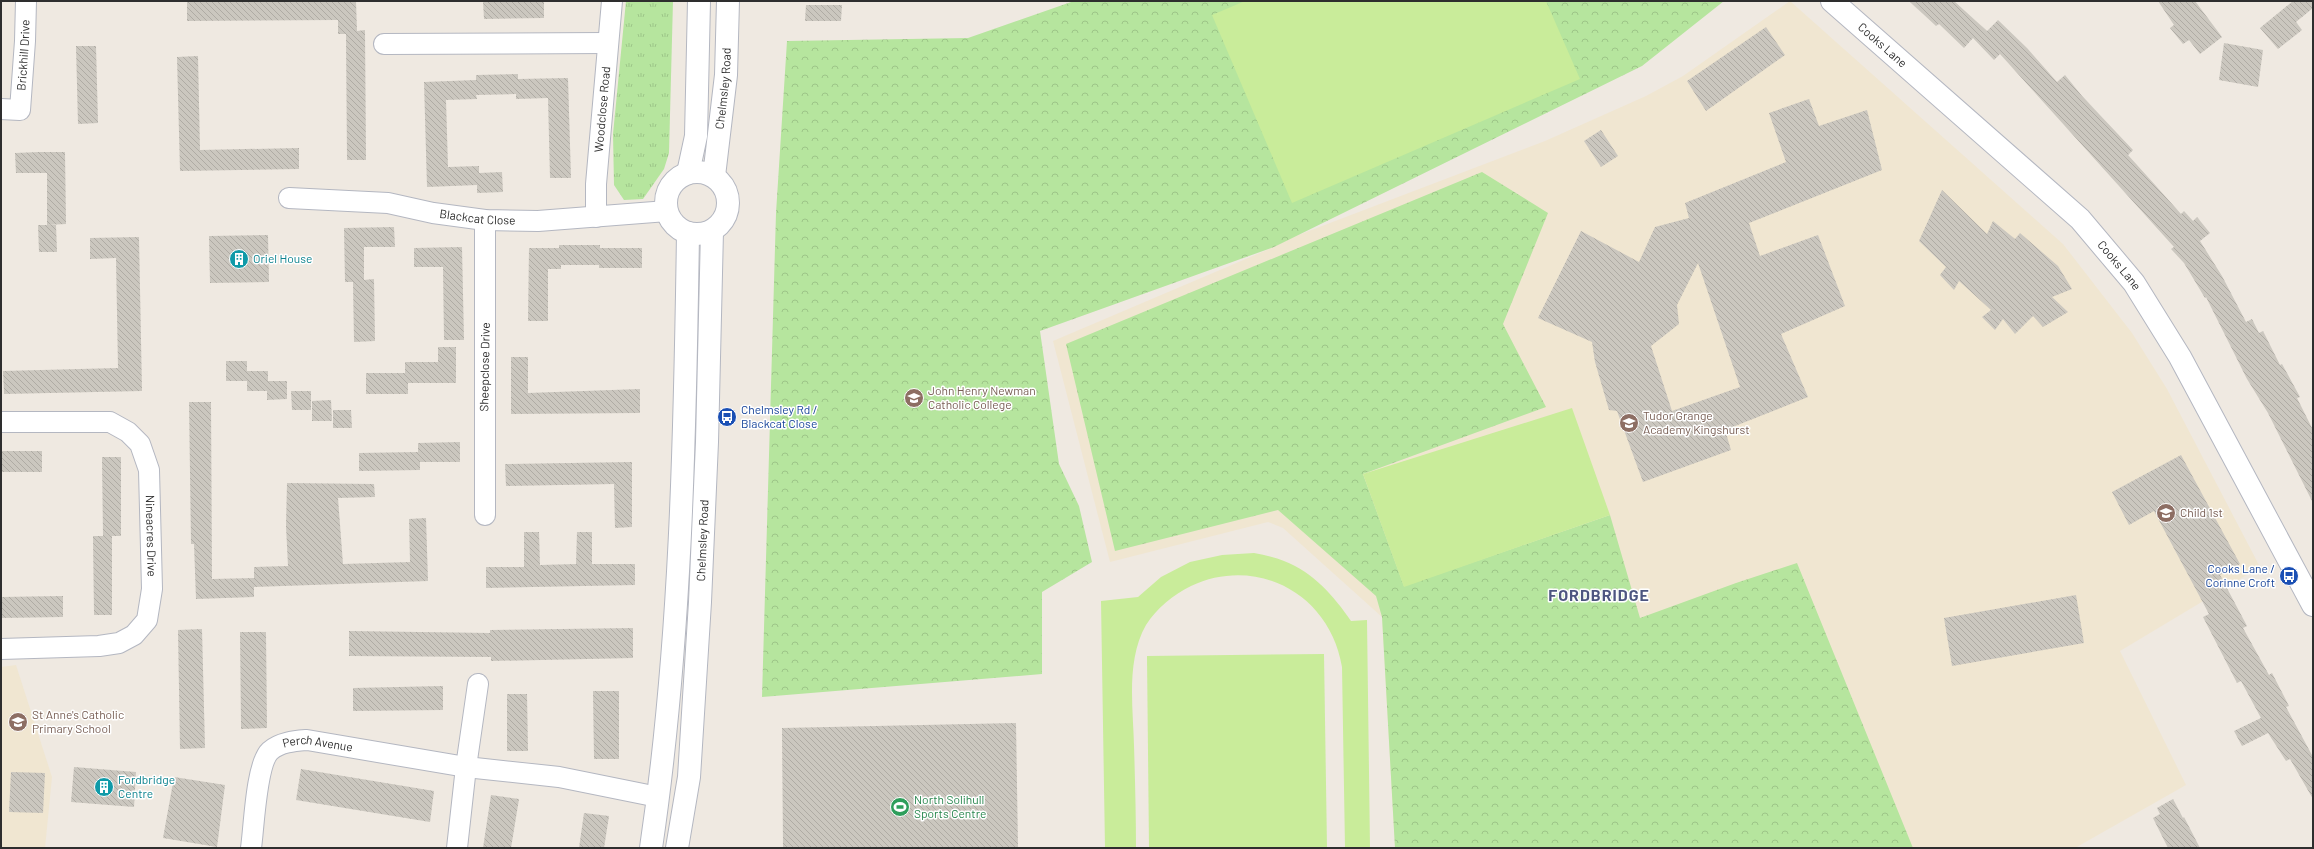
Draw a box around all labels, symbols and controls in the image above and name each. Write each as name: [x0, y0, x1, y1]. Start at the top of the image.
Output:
street label: Brickhill Drive: [13, 19, 32, 91]
street label: Cooks Lane: [1856, 19, 1910, 70]
street label: Chelmsley Road: [712, 47, 733, 130]
street label: Woodclose Road: [591, 66, 612, 153]
street label: Blackcat Close: [439, 206, 516, 227]
street label: Cooks Lane: [2095, 237, 2145, 292]
building icon: Oriel House: [228, 248, 250, 270]
place label: Oriel House: [253, 251, 312, 265]
street label: Sheepclose Drive: [476, 322, 492, 412]
place label: John Henry Newman Catholic College: [928, 383, 1036, 411]
school or university icon: John Henry Newman Catholic College: [903, 387, 925, 409]
place label: Chelmsley Rd / Blackcat Close: [741, 402, 818, 430]
bus stop icon: Chelmsley Rd / Blackcat Close: [716, 406, 738, 428]
place label: Tudor Grange Academy Kingshurst: [1643, 408, 1750, 436]
school or university icon: Tudor Grange Academy Kingshurst: [1618, 412, 1640, 434]
street label: Nineacres Drive: [144, 495, 160, 577]
street label: Chelmsley Road: [693, 499, 710, 582]
school or university icon: Child 1st: [2155, 502, 2177, 524]
place label: Child 1st: [2180, 505, 2223, 519]
place label: Cooks Lane / Corinne Croft: [2205, 561, 2275, 589]
bus stop icon: Cooks Lane / Corinne Croft: [2278, 565, 2300, 587]
district label: FORDBRIDGE: [1548, 585, 1650, 604]
place label: St Anne's Catholic Primary School: [32, 707, 124, 735]
school or university icon: St Anne's Catholic Primary School: [7, 711, 29, 733]
street label: Perch Avenue: [281, 732, 354, 754]
place label: Fordbridge Centre: [118, 772, 175, 800]
building icon: Fordbridge Centre: [93, 776, 115, 798]
place label: North Solihull Sports Centre: [914, 792, 986, 820]
sports icon: North Solihull Sports Centre: [889, 796, 911, 818]

